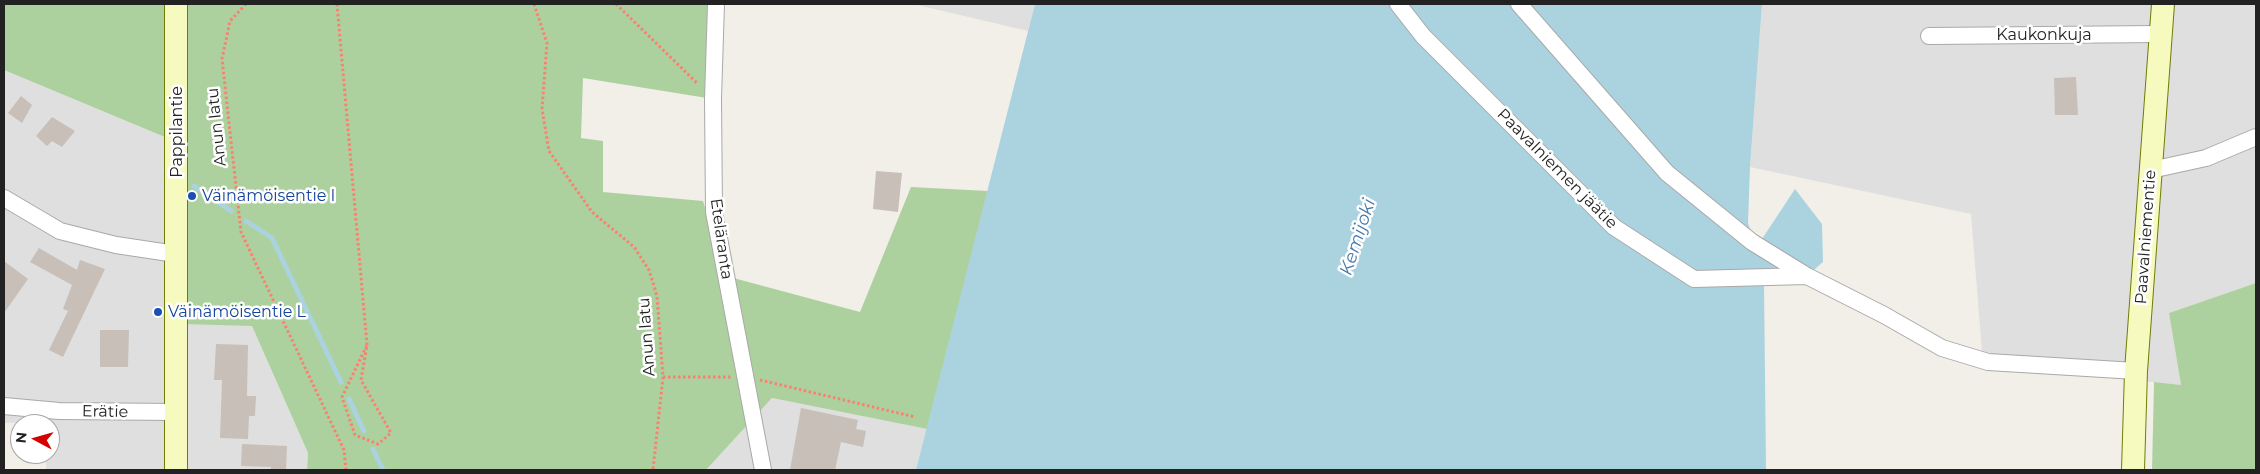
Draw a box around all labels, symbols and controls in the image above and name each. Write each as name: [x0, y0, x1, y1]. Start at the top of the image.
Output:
street label: Kaukonkuja: [1996, 25, 2092, 45]
street label: Pappilantie: [167, 86, 187, 178]
street label: Anun latu: [203, 87, 231, 167]
street label: Paavalniemen jäätie: [1493, 105, 1621, 233]
street label: Paavalniementie: [2132, 169, 2160, 305]
place label: Väinämöisentie I: [202, 186, 335, 206]
marker: Väinämöisentie I: [186, 190, 198, 202]
water label: Kemijoki: [1336, 196, 1380, 278]
street label: Eteläranta: [706, 197, 736, 281]
street label: Anun latu: [635, 297, 659, 377]
place label: Väinämöisentie L: [168, 302, 306, 322]
marker: Väinämöisentie L: [152, 306, 164, 318]
street label: Erätie: [82, 402, 128, 422]
north arrow: [10, 414, 60, 464]
text: N: [12, 431, 31, 444]

